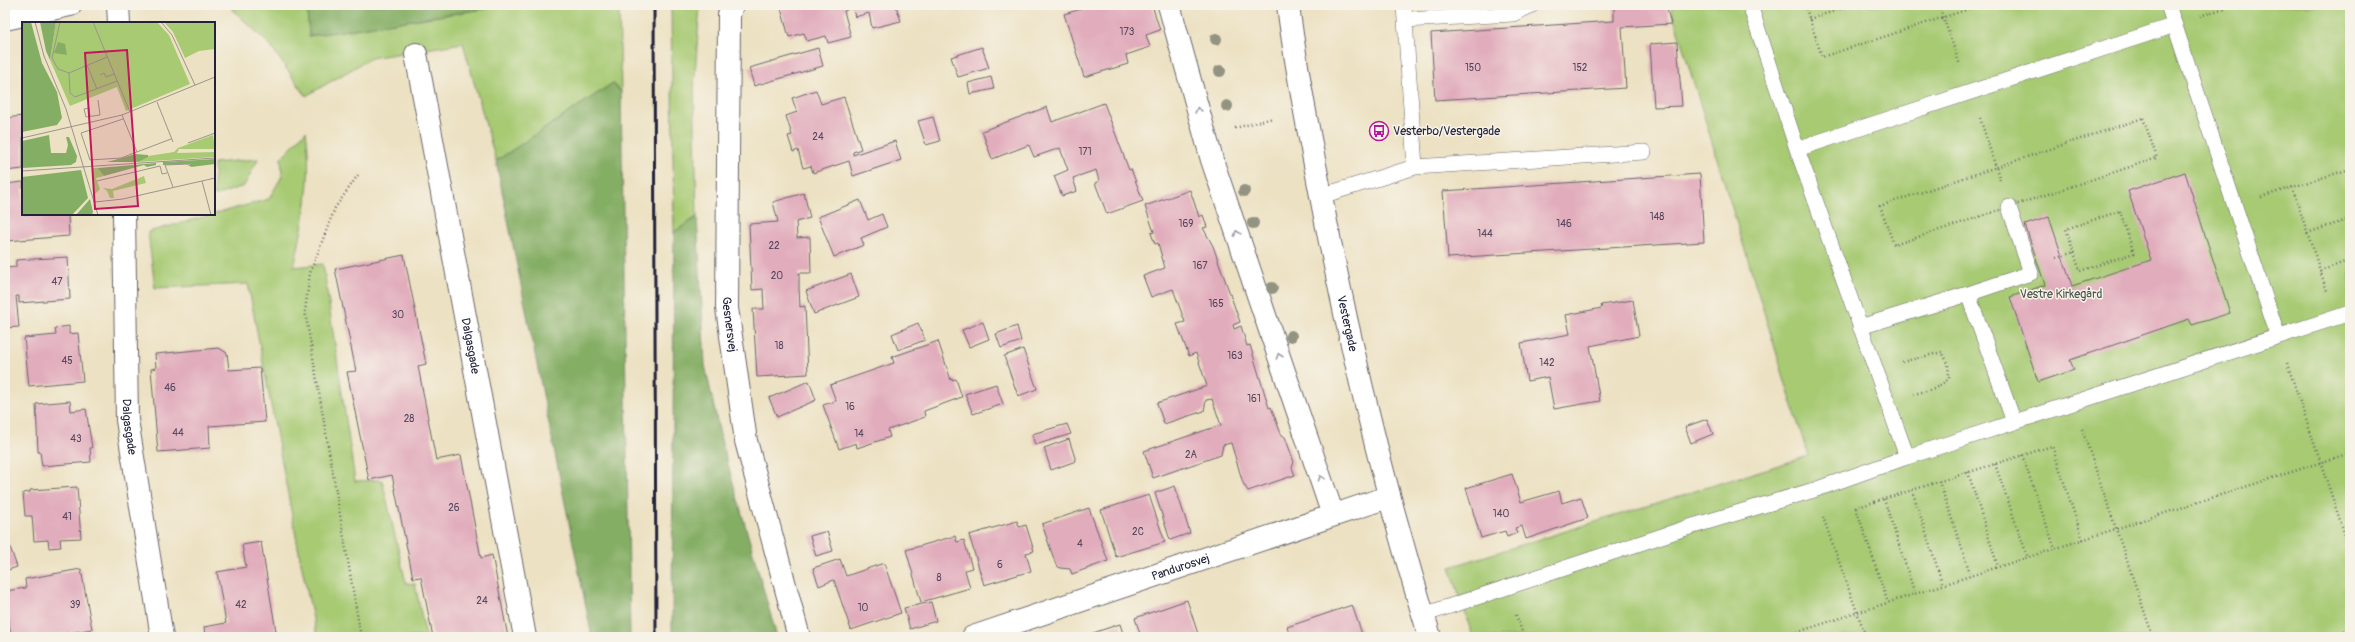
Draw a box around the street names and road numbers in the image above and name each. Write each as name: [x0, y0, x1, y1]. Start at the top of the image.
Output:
street label: Vestergade: [1334, 294, 1361, 353]
street label: Gesnersvej: [719, 297, 741, 353]
street label: Dalgasgade: [458, 317, 483, 375]
street label: Dalgasgade: [119, 399, 140, 456]
street label: Pandurosvej: [1150, 550, 1212, 584]

